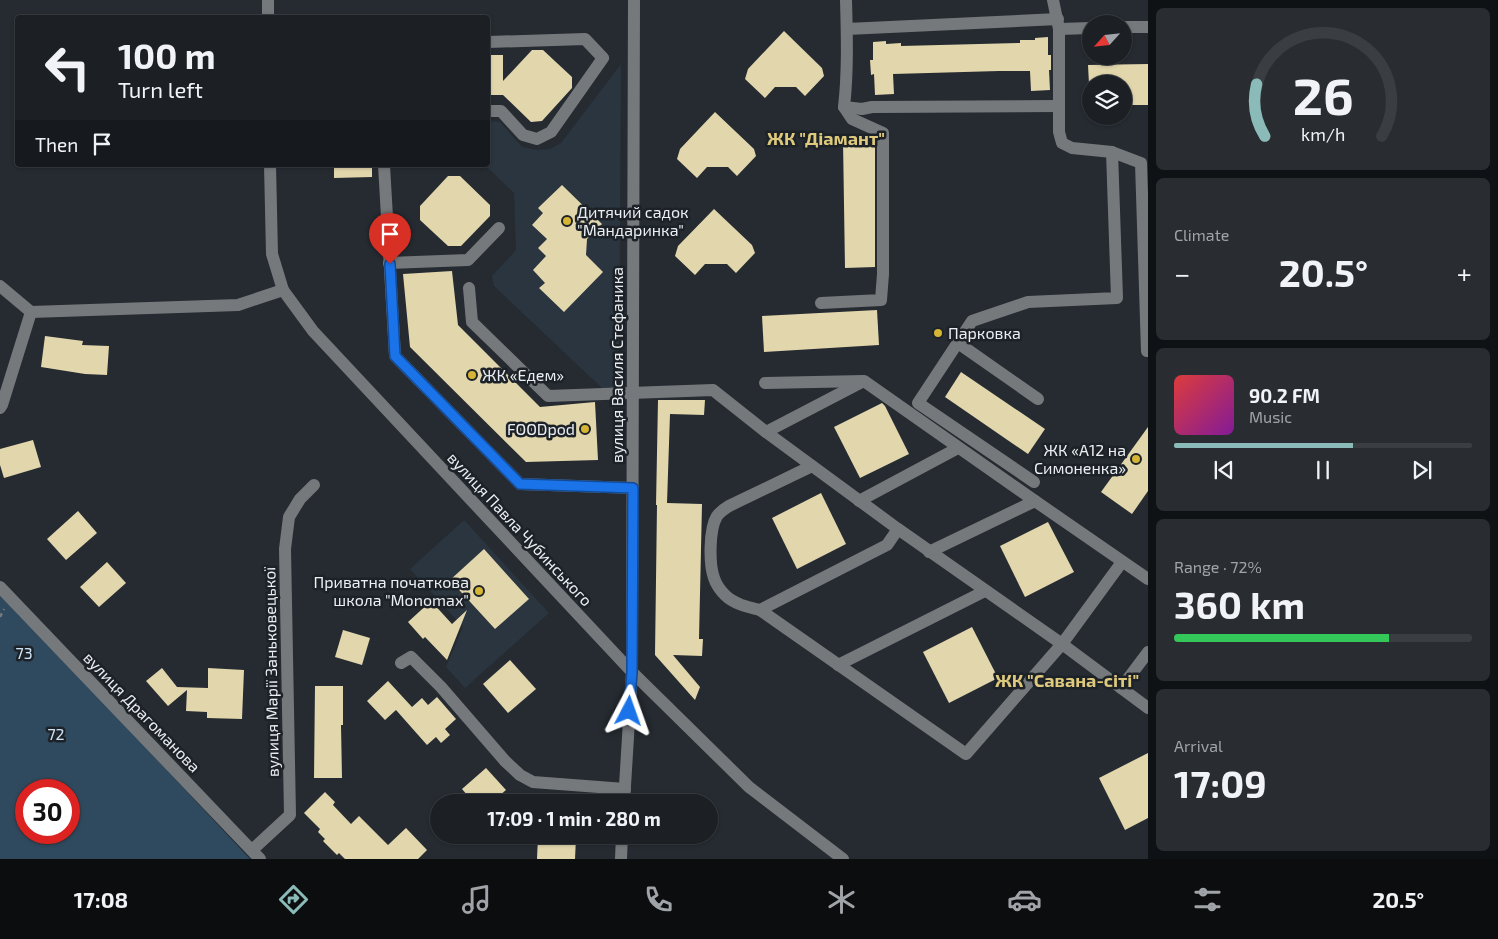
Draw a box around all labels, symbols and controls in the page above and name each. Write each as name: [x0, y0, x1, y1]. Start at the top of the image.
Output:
north arrow: [1082, 15, 1132, 65]
map controls: [1082, 15, 1132, 125]
text: 100 m: [118, 34, 216, 76]
icon: left: [35, 35, 100, 100]
text: 26: [1293, 63, 1353, 125]
button: layers: [1082, 75, 1132, 125]
text: Turn left: [118, 76, 203, 102]
text: km/h: [1301, 123, 1345, 145]
district label: ЖК "Діамант": [767, 127, 885, 149]
icon: arrive: [88, 130, 116, 158]
text: Then: [35, 133, 78, 156]
place label: Дитячий садок "Мандаринка": [577, 202, 689, 239]
pin: [369, 213, 411, 264]
marker: Дитячий садок "Мандаринка": [561, 215, 573, 227]
icon: arrive: [376, 220, 404, 248]
text: Climate: [1174, 225, 1229, 244]
text: 20.5°: [1279, 249, 1368, 295]
text: −: [1174, 256, 1190, 290]
text: +: [1457, 256, 1472, 290]
street label: вулиця Василя Стефаника: [607, 267, 627, 463]
place label: Парковка: [948, 323, 1021, 342]
marker: Парковка: [932, 327, 944, 339]
place label: ЖК «Едем»: [482, 365, 564, 384]
marker: ЖК «Едем»: [466, 369, 478, 381]
text: 90.2 FM: [1249, 384, 1320, 407]
text: Music: [1249, 407, 1292, 426]
place label: FOODpod: [507, 419, 575, 438]
marker: FOODpod: [579, 423, 591, 435]
place label: ЖК «А12 на Симоненка»: [1034, 440, 1126, 477]
street label: вулиця Павла Чубинського: [443, 448, 597, 610]
marker: ЖК «А12 на Симоненка»: [1130, 453, 1142, 465]
icon: previous: [1210, 456, 1238, 484]
icon: pause: [1309, 456, 1337, 484]
icon: next: [1408, 456, 1436, 484]
text: Range · 72%: [1174, 557, 1262, 576]
street label: вулиця Марії Заньковецької: [259, 566, 283, 777]
place label: Приватна початкова школа "Monomax": [313, 572, 469, 609]
text: 360 km: [1174, 581, 1305, 627]
marker: Приватна початкова школа "Monomax": [473, 585, 485, 597]
park label: 73: [15, 643, 33, 662]
street label: вулиця Драгоманова: [79, 648, 205, 776]
district label: ЖК "Савана-сіті": [995, 669, 1139, 691]
position arrow: [602, 684, 654, 736]
park label: 72: [47, 724, 65, 743]
text: Arrival: [1174, 736, 1223, 755]
text: 17:09: [1174, 760, 1267, 806]
speed limit sign: 30: [15, 779, 80, 844]
text: 17:09 · 1 min · 280 m: [487, 807, 661, 830]
icon: directions: [276, 882, 311, 917]
icon: music: [459, 882, 494, 917]
icon: phone: [641, 882, 676, 917]
icon: climate: [824, 882, 859, 917]
icon: car: [1007, 882, 1042, 917]
icon: filters: [1190, 882, 1225, 917]
text: 17:08: [74, 886, 128, 912]
text: 20.5°: [1372, 886, 1424, 912]

